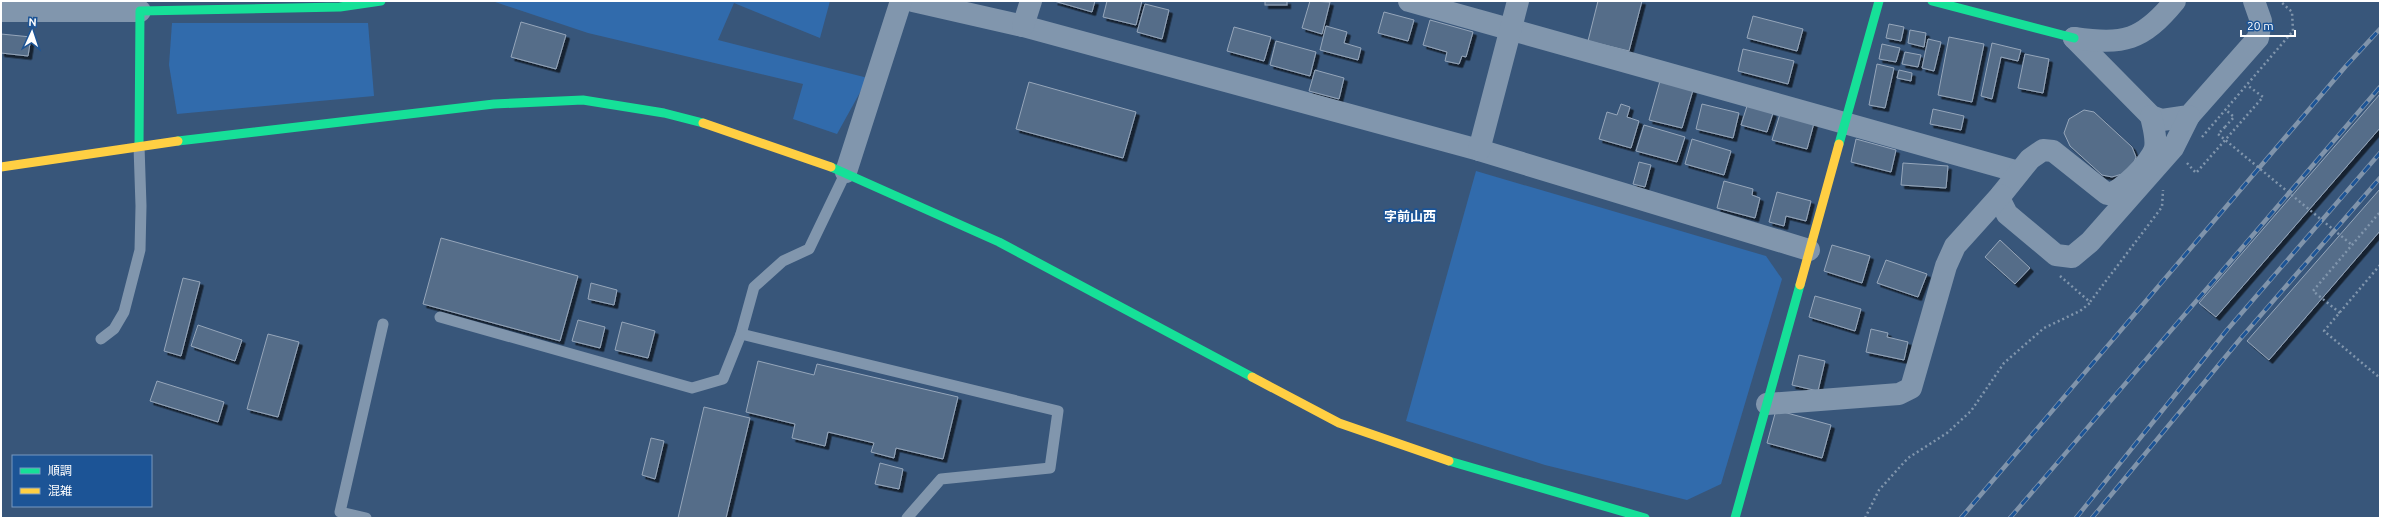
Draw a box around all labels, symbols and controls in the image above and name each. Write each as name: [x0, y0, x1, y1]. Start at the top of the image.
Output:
north arrow: [12, 12, 52, 52]
scale bar: [2241, 12, 2295, 38]
text: N: [28, 16, 37, 28]
text: 20 m: [2247, 19, 2274, 32]
district label: 字前山西: [1384, 209, 1436, 223]
legend: [12, 455, 152, 507]
text: 順調: [48, 464, 72, 477]
text: 混雑: [48, 484, 72, 497]

